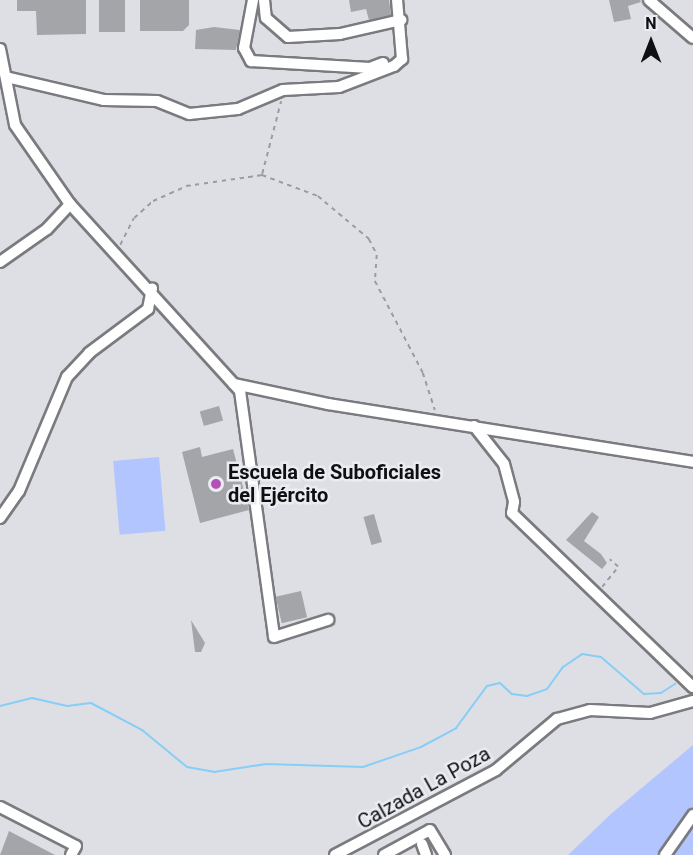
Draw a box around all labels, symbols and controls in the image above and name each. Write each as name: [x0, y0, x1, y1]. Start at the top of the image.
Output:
north arrow: [621, 12, 681, 72]
text: N: [645, 14, 657, 33]
place label: Escuela de Suboficiales del Ejército: [228, 460, 441, 507]
marker: Escuela de Suboficiales del Ejército: [209, 477, 223, 491]
street label: Calzada La Poza: [354, 742, 494, 834]

